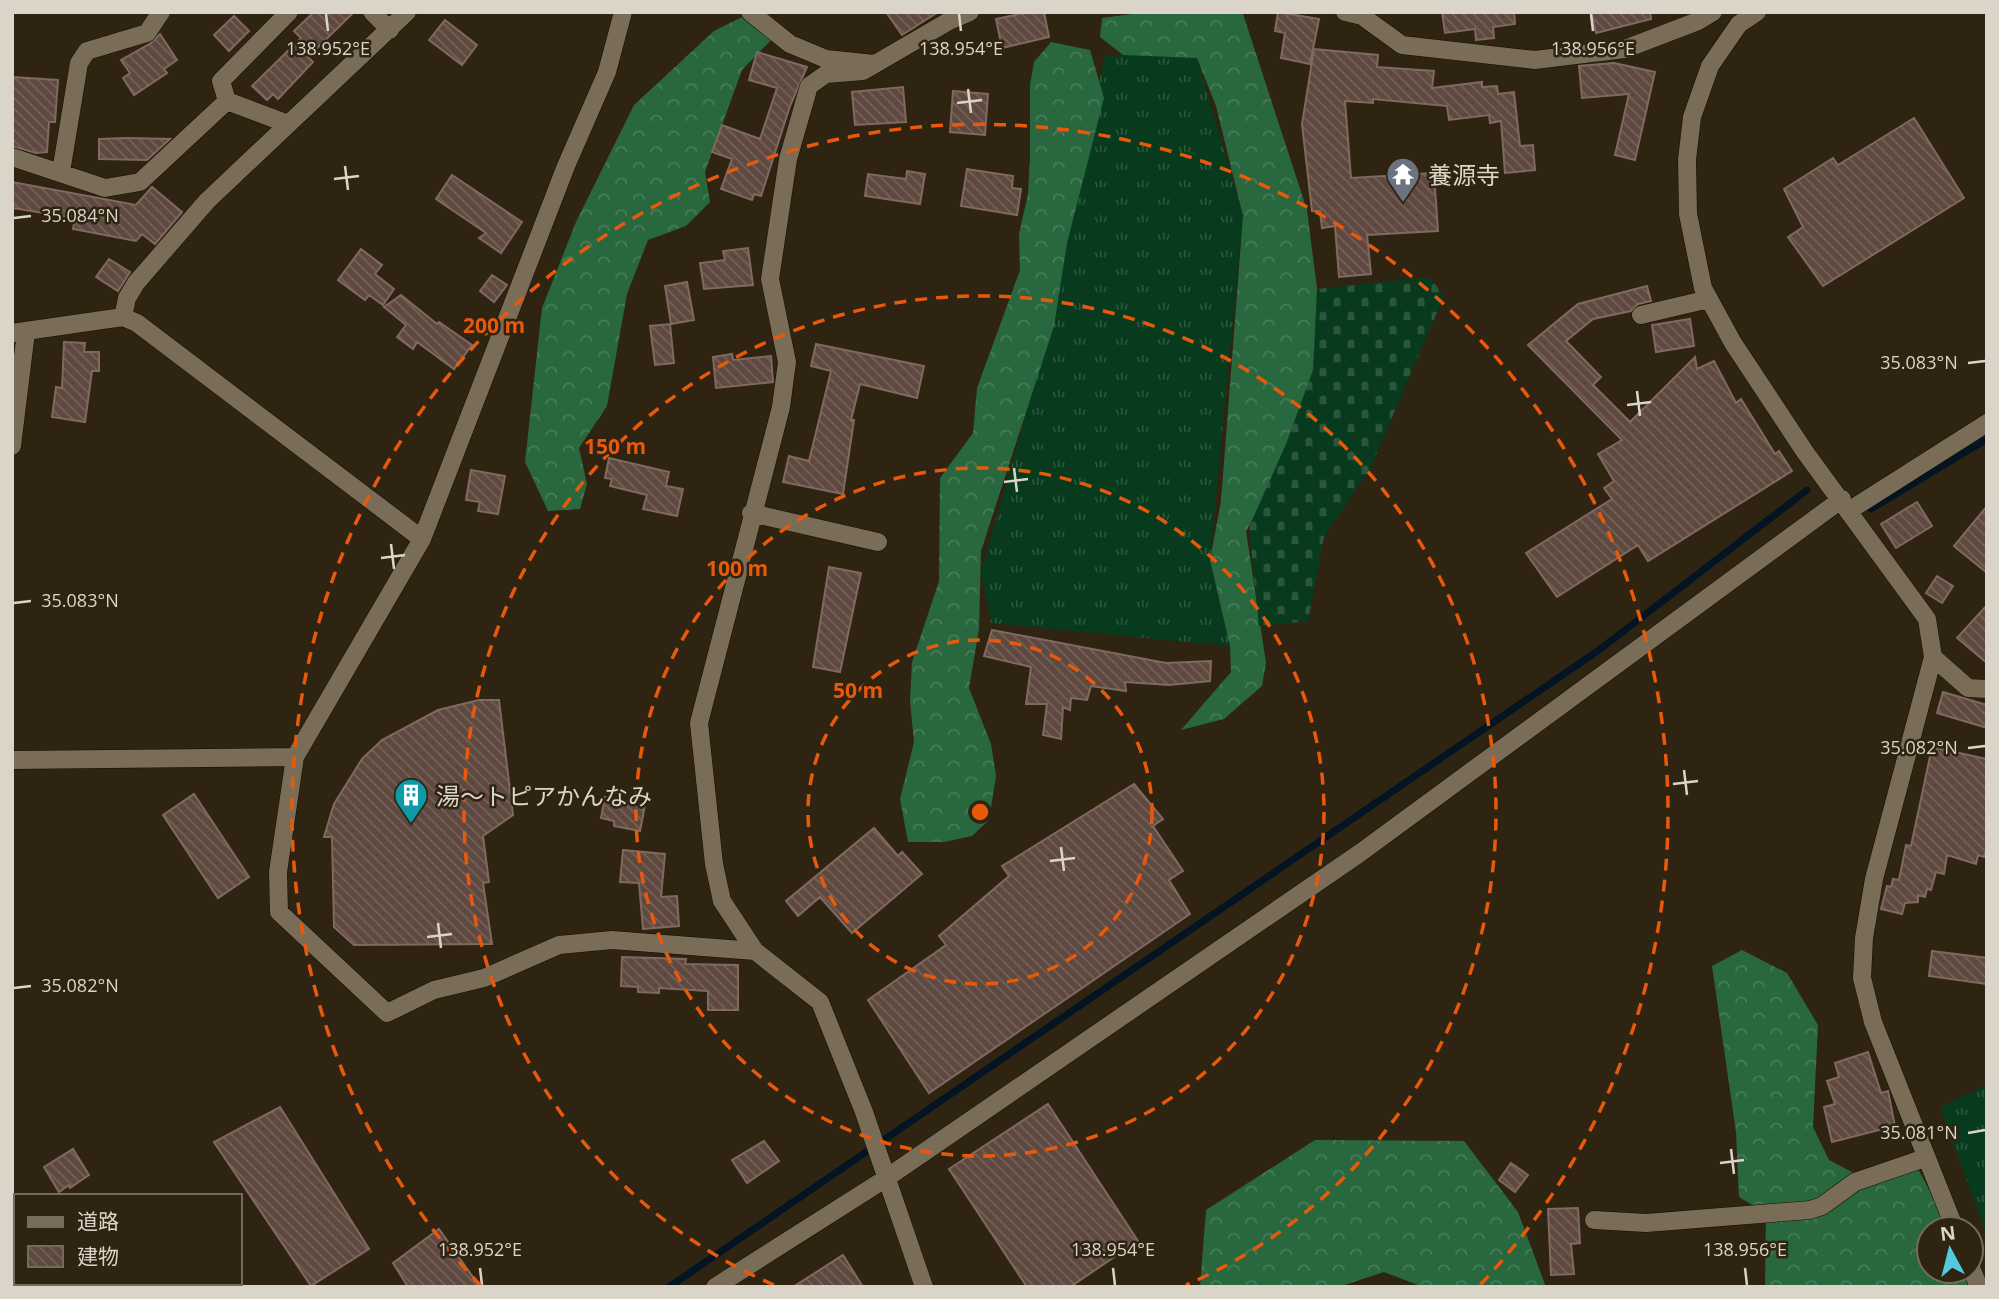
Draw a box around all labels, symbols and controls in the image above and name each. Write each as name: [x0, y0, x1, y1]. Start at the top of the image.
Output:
text: 138.952°E: [286, 36, 370, 60]
text: 138.954°E: [919, 36, 1003, 60]
text: 138.956°E: [1551, 36, 1635, 60]
temple icon: 養源寺: [1384, 155, 1422, 204]
place label: 養源寺: [1428, 158, 1500, 191]
text: 35.084°N: [41, 203, 119, 227]
text: 200 m: [463, 311, 525, 339]
text: 35.083°N: [1880, 350, 1958, 374]
text: 150 m: [584, 432, 646, 460]
text: 100 m: [706, 554, 768, 582]
text: 35.083°N: [41, 588, 119, 612]
text: 50 m: [833, 676, 883, 704]
text: 35.082°N: [1880, 735, 1958, 759]
building icon: 湯～トピアかんなみ: [392, 776, 430, 825]
place label: 湯～トピアかんなみ: [436, 779, 652, 812]
centre of rings: [968, 800, 992, 824]
text: 35.082°N: [41, 973, 119, 997]
text: 35.081°N: [1880, 1120, 1958, 1144]
legend: [14, 1194, 242, 1285]
text: 道路: [77, 1207, 119, 1235]
north arrow: [1915, 1215, 1985, 1285]
text: N: [1939, 1219, 1957, 1247]
text: 138.952°E: [438, 1237, 522, 1261]
text: 138.954°E: [1071, 1237, 1155, 1261]
text: 138.956°E: [1703, 1237, 1787, 1261]
text: 建物: [77, 1242, 119, 1270]

